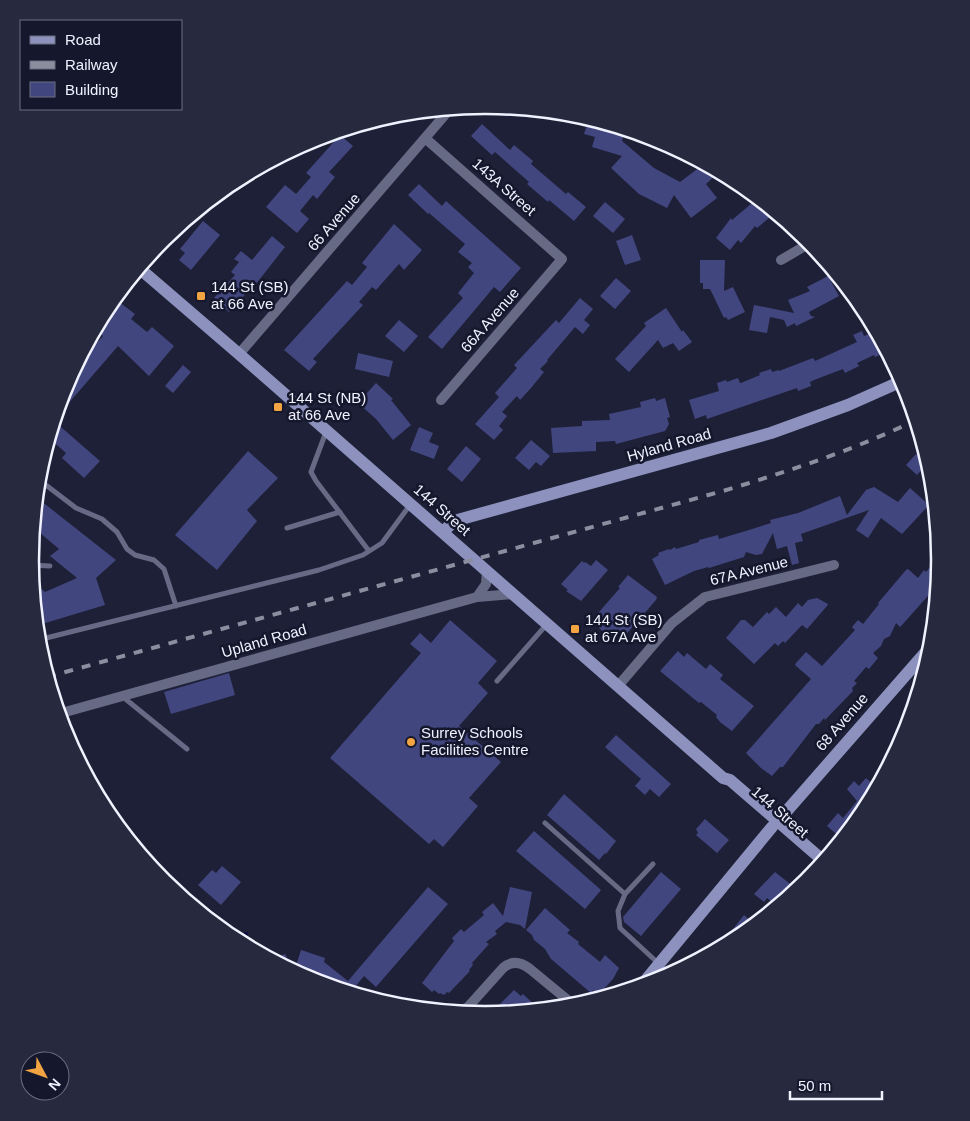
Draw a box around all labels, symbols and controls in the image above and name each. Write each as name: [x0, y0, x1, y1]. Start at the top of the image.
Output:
legend: [20, 20, 182, 110]
text: Road: [65, 31, 101, 48]
text: Railway: [65, 56, 118, 73]
text: Building: [65, 81, 118, 98]
street label: 143A Street: [469, 154, 540, 219]
street label: 66 Avenue: [304, 189, 363, 254]
place label: 144 St (SB) at 66 Ave: [211, 278, 289, 312]
street label: 66A Avenue: [457, 284, 522, 355]
marker: 144 St (SB) at 66 Ave: [195, 290, 207, 302]
place label: 144 St (NB) at 66 Ave: [288, 389, 366, 423]
marker: 144 St (NB) at 66 Ave: [272, 401, 284, 413]
street label: Hyland Road: [625, 424, 713, 465]
street label: 144 Street: [411, 481, 475, 539]
street label: 67A Avenue: [708, 553, 790, 588]
place label: 144 St (SB) at 67A Ave: [585, 611, 663, 645]
street label: Upland Road: [219, 620, 308, 661]
marker: 144 St (SB) at 67A Ave: [569, 623, 581, 635]
street label: 68 Avenue: [812, 689, 871, 754]
place label: Surrey Schools Facilities Centre: [421, 724, 529, 758]
marker: Surrey Schools Facilities Centre: [405, 736, 417, 748]
street label: 144 Street: [749, 783, 813, 841]
north arrow: [20, 1051, 70, 1101]
scale bar: [790, 1068, 882, 1100]
text: N: [45, 1075, 64, 1094]
text: 50 m: [798, 1077, 831, 1094]

